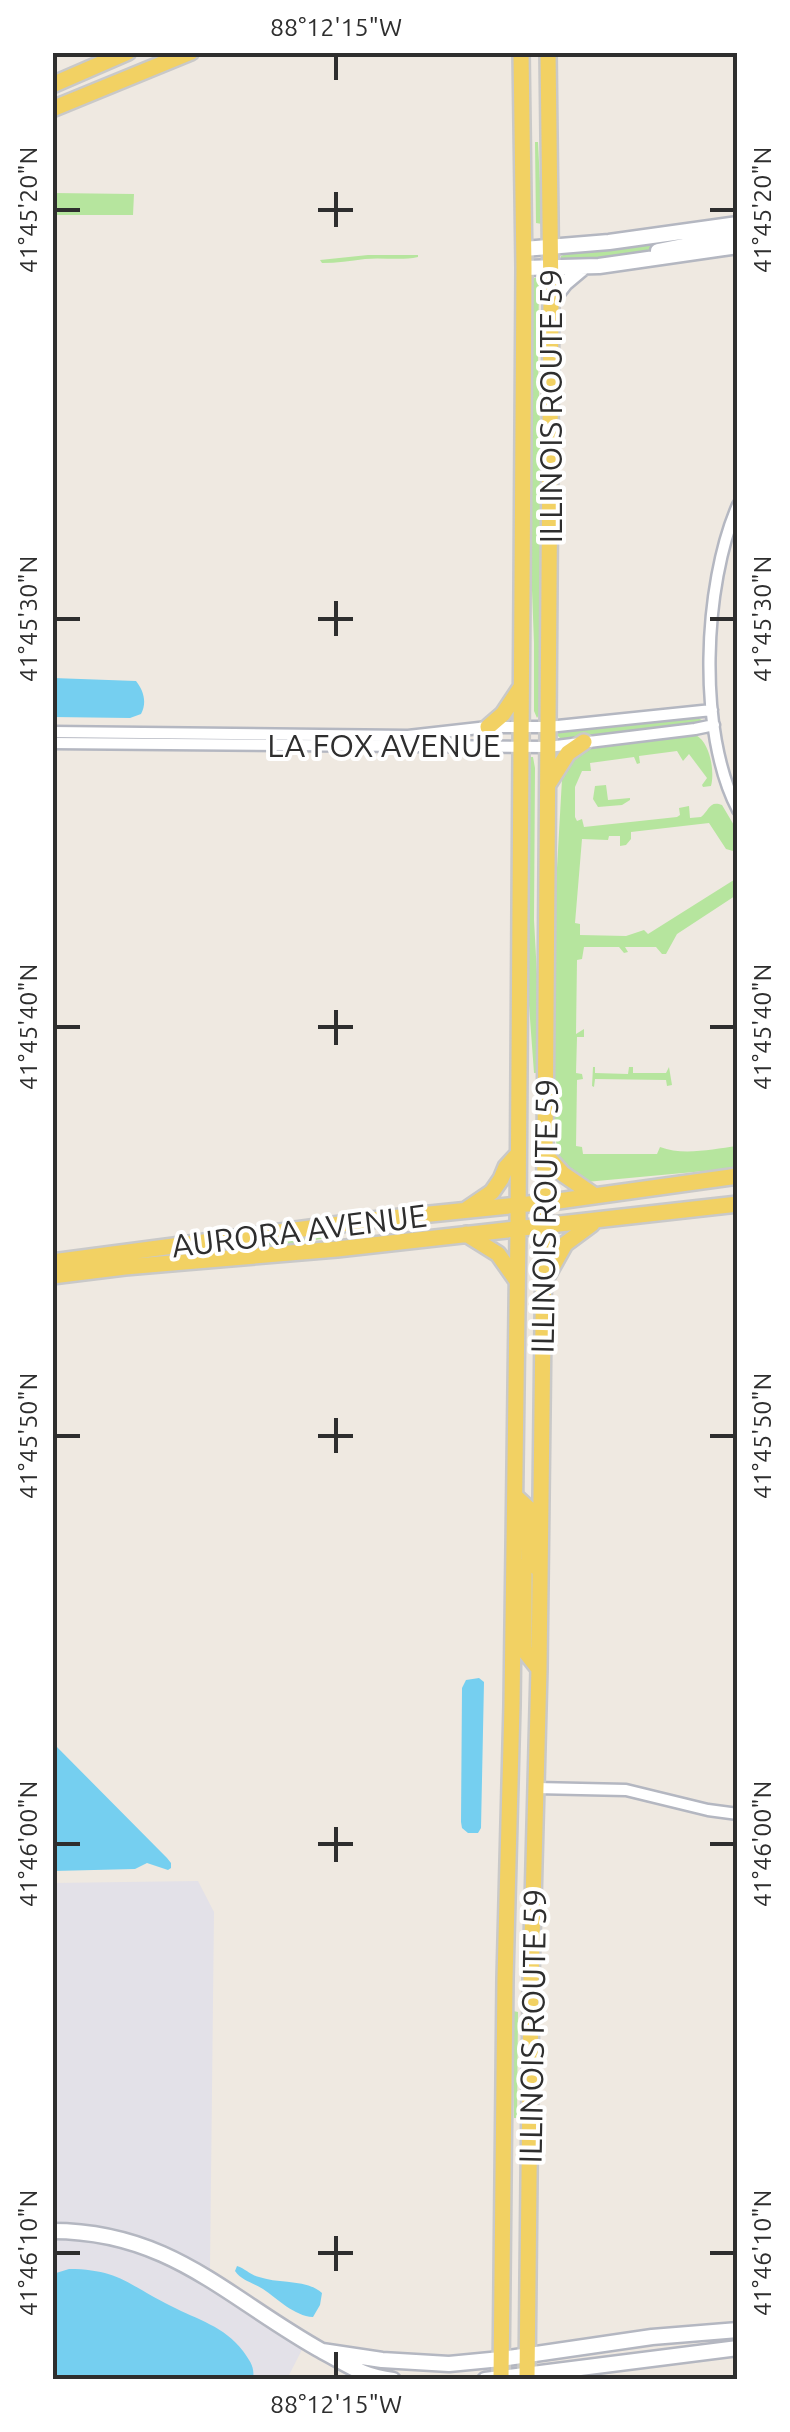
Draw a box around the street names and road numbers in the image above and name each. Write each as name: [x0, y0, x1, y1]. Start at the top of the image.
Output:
street label: ILLINOIS ROUTE 59: [532, 269, 568, 543]
street label: LA FOX AVENUE: [267, 727, 501, 763]
street label: ILLINOIS ROUTE 59: [524, 1078, 564, 1354]
street label: AURORA AVENUE: [170, 1197, 428, 1263]
street label: ILLINOIS ROUTE 59: [512, 1888, 552, 2164]

